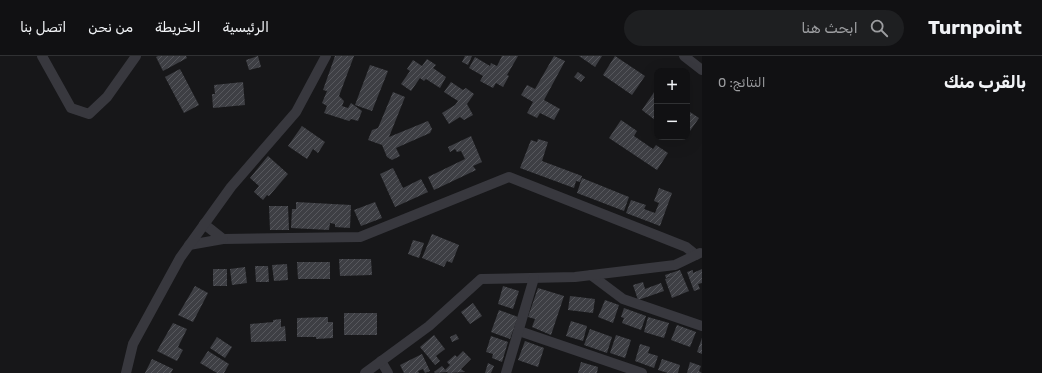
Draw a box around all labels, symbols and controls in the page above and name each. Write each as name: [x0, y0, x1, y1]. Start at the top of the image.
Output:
search box: [624, 10, 904, 46]
text: Turnpoint: [928, 16, 1022, 39]
icon: search: [868, 17, 890, 39]
text: اتصل بنا: [20, 19, 66, 36]
text: من نحن: [88, 19, 133, 36]
text: الخريطة: [155, 19, 200, 36]
text: الرئيسية: [222, 19, 269, 36]
text: ابحث هنا: [801, 19, 858, 37]
map controls: [654, 68, 690, 140]
button: +: [654, 68, 690, 104]
text: بالقرب منك: [944, 72, 1026, 92]
text: النتائج: 0: [718, 75, 765, 90]
button: −: [654, 104, 690, 140]

